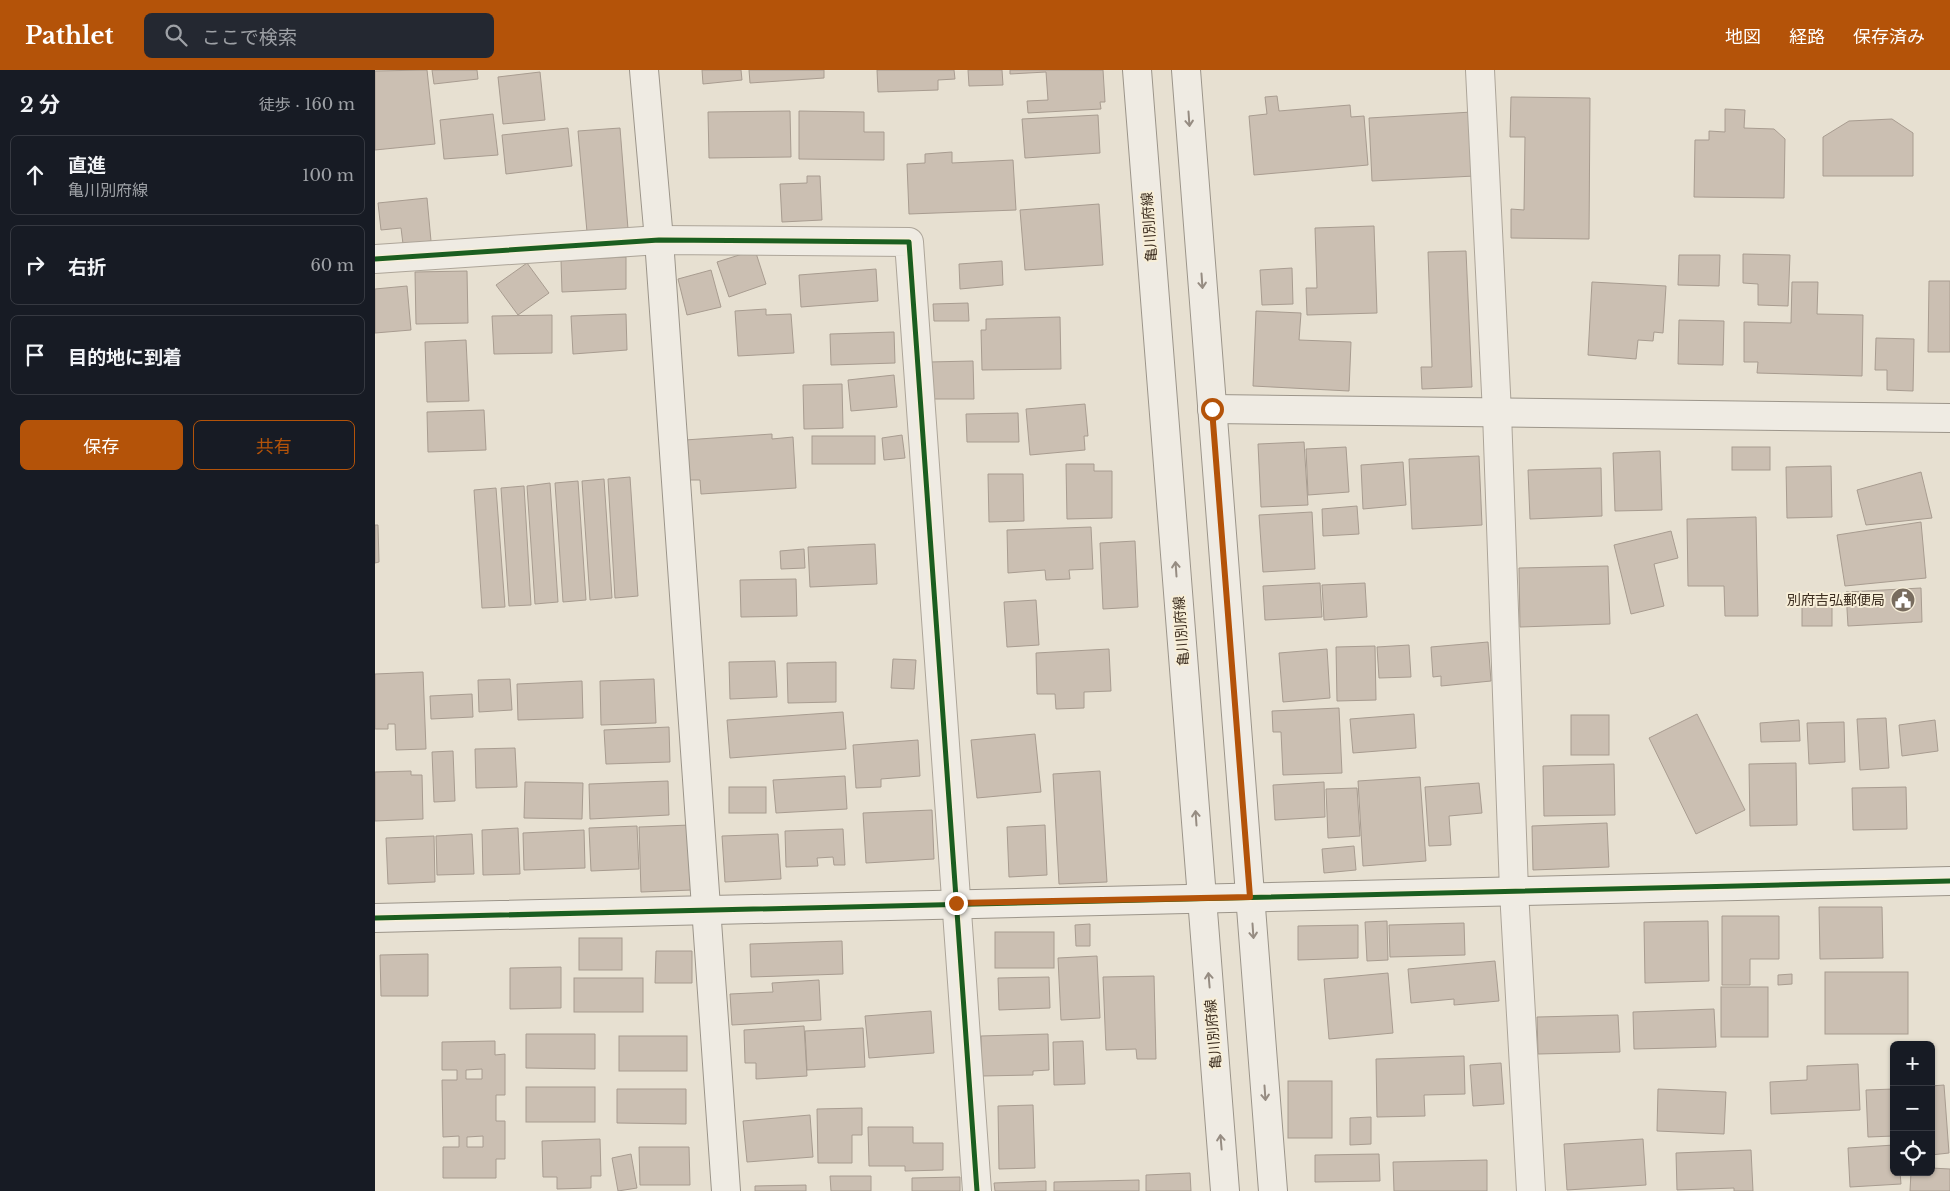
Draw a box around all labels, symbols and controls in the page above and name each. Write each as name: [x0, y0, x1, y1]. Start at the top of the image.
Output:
search box: [144, 13, 494, 58]
text: Pathlet: [25, 21, 114, 50]
icon: search: [162, 21, 190, 49]
text: ここで検索: [202, 26, 297, 49]
text: 地図: [1725, 26, 1761, 48]
text: 経路: [1789, 26, 1825, 48]
text: 保存済み: [1853, 26, 1925, 48]
text: 2 分: [20, 92, 60, 118]
text: 徒歩 · 160 m: [259, 94, 355, 114]
one-way arrow: [1185, 110, 1194, 126]
text: 直進: [68, 154, 106, 177]
icon: ahead: [21, 161, 49, 189]
text: 100 m: [302, 165, 354, 185]
text: 亀川別府線: [68, 180, 148, 200]
street label: 亀川別府線: [1138, 191, 1160, 263]
icon: right: [21, 251, 49, 279]
text: 60 m: [311, 255, 354, 275]
text: 右折: [68, 256, 106, 279]
one-way arrow: [1197, 272, 1207, 288]
icon: arrive: [21, 341, 49, 369]
text: 目的地に到着: [68, 346, 182, 369]
route start: [1201, 398, 1224, 421]
button: 保存: [20, 420, 183, 470]
button: 共有: [193, 420, 355, 470]
one-way arrow: [1172, 561, 1181, 577]
public building icon: 別府吉弘郵便局: [1890, 587, 1916, 613]
place label: 別府吉弘郵便局: [1787, 591, 1885, 609]
street label: 亀川別府線: [1170, 595, 1192, 667]
one-way arrow: [1191, 811, 1201, 827]
route end: [945, 892, 968, 915]
one-way arrow: [1248, 923, 1257, 939]
one-way arrow: [1204, 973, 1213, 989]
street label: 亀川別府線: [1201, 998, 1225, 1070]
map controls: [1890, 1041, 1935, 1176]
button: +: [1890, 1041, 1935, 1086]
one-way arrow: [1261, 1085, 1270, 1101]
button: −: [1890, 1086, 1935, 1131]
button: locate: [1890, 1131, 1935, 1176]
one-way arrow: [1217, 1135, 1226, 1151]

